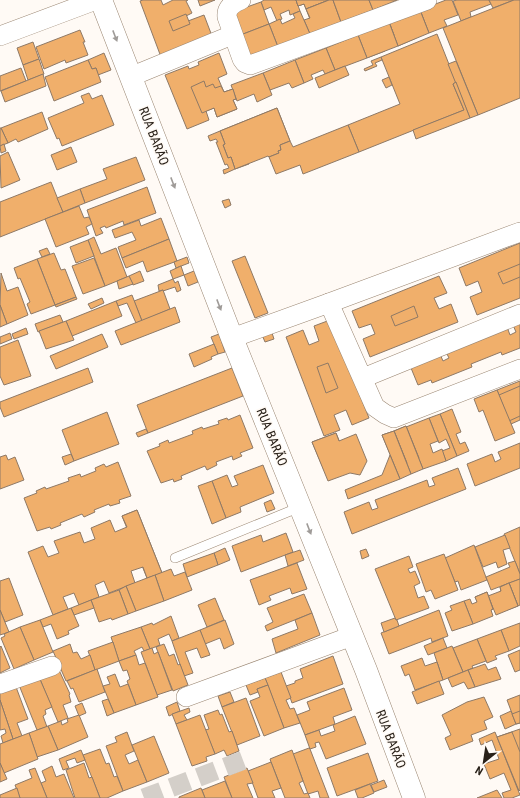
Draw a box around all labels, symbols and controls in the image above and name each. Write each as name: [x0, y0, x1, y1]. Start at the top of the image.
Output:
one-way arrow: [112, 31, 118, 43]
street label: RUA BARÃO: [136, 104, 173, 167]
one-way arrow: [170, 178, 176, 190]
one-way arrow: [217, 299, 223, 311]
street label: RUA BARÃO: [254, 405, 291, 468]
one-way arrow: [307, 524, 313, 536]
street label: RUA BARÃO: [373, 707, 410, 770]
north arrow: [464, 742, 504, 782]
text: N: [473, 763, 485, 778]

